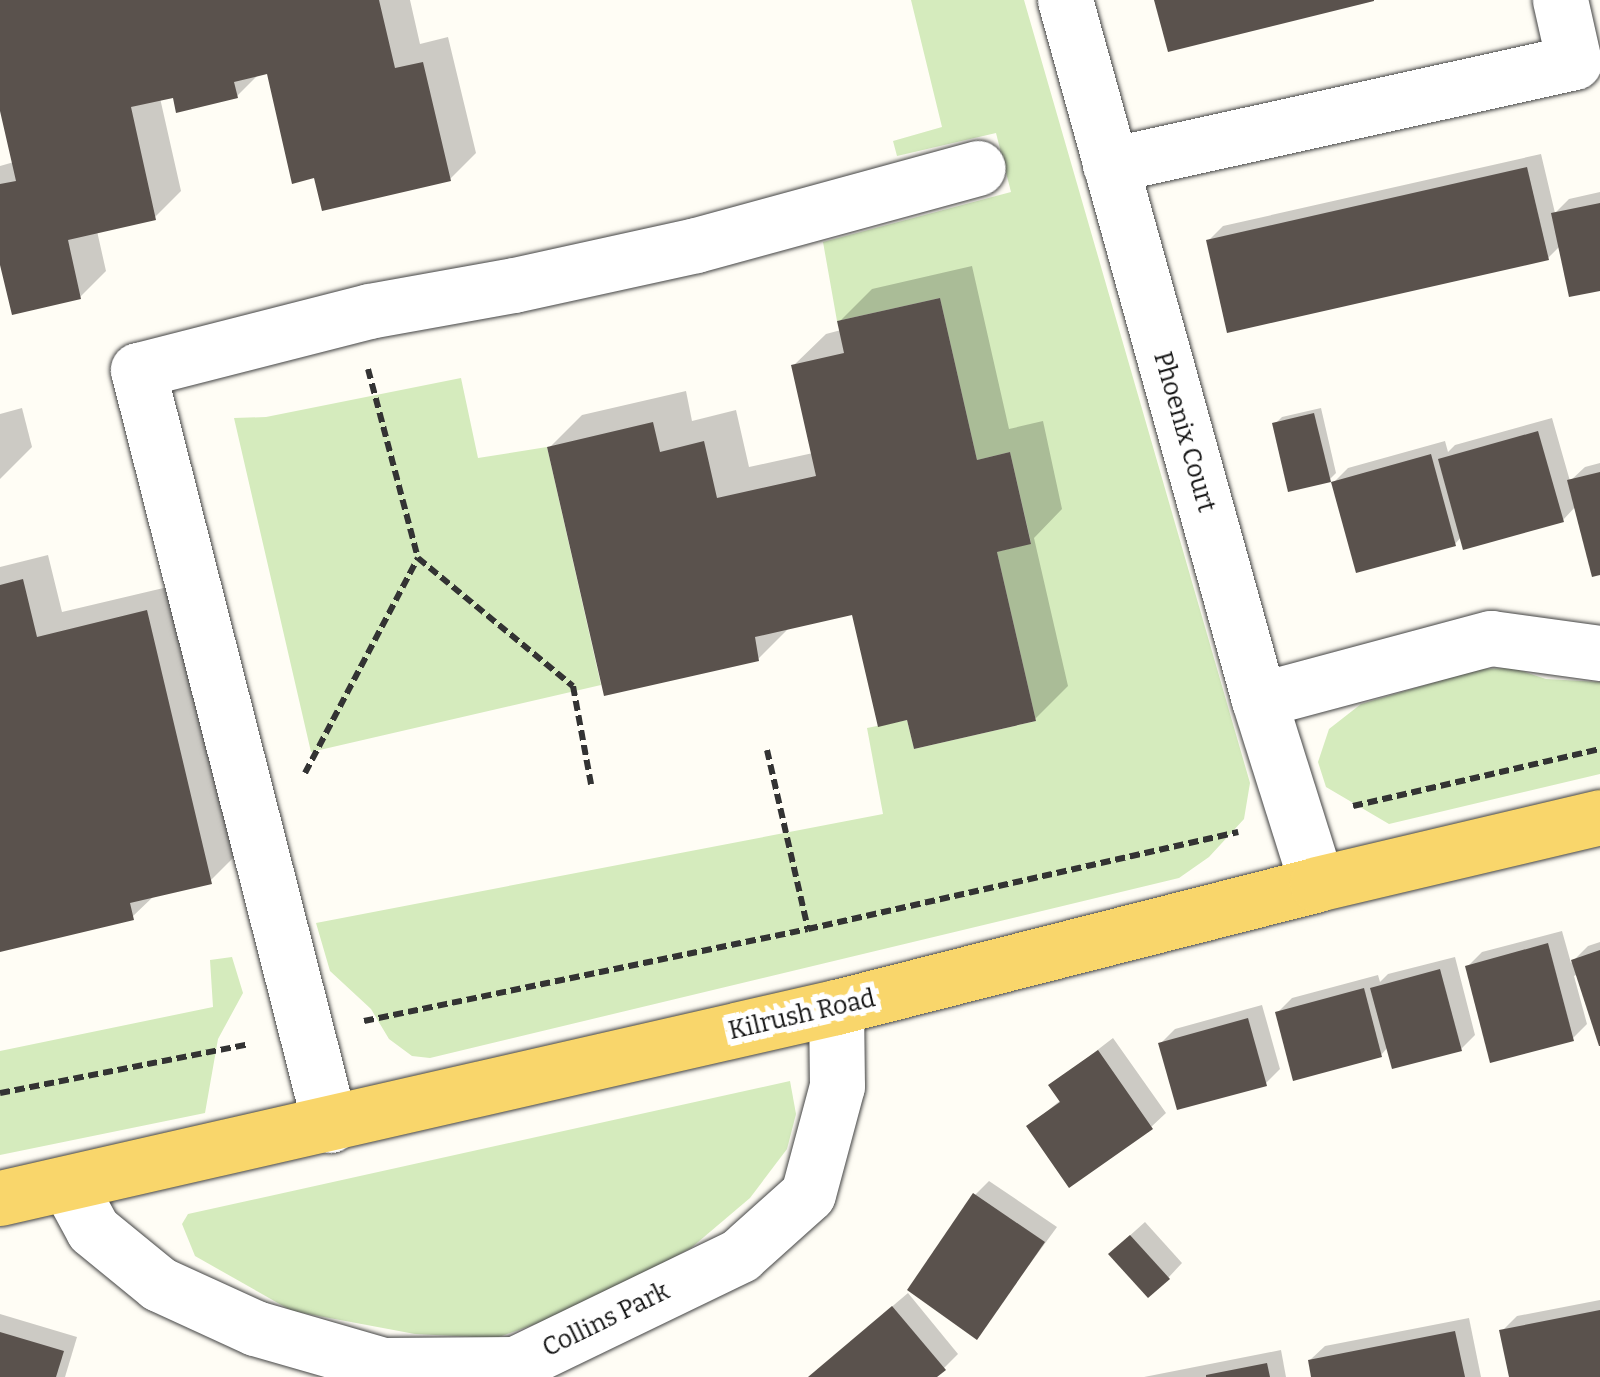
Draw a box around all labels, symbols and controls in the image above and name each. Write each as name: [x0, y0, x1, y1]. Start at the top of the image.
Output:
street label: Phoenix Court: [1147, 348, 1221, 516]
street label: Kilrush Road: [726, 984, 878, 1046]
street label: Collins Park: [538, 1276, 674, 1364]

